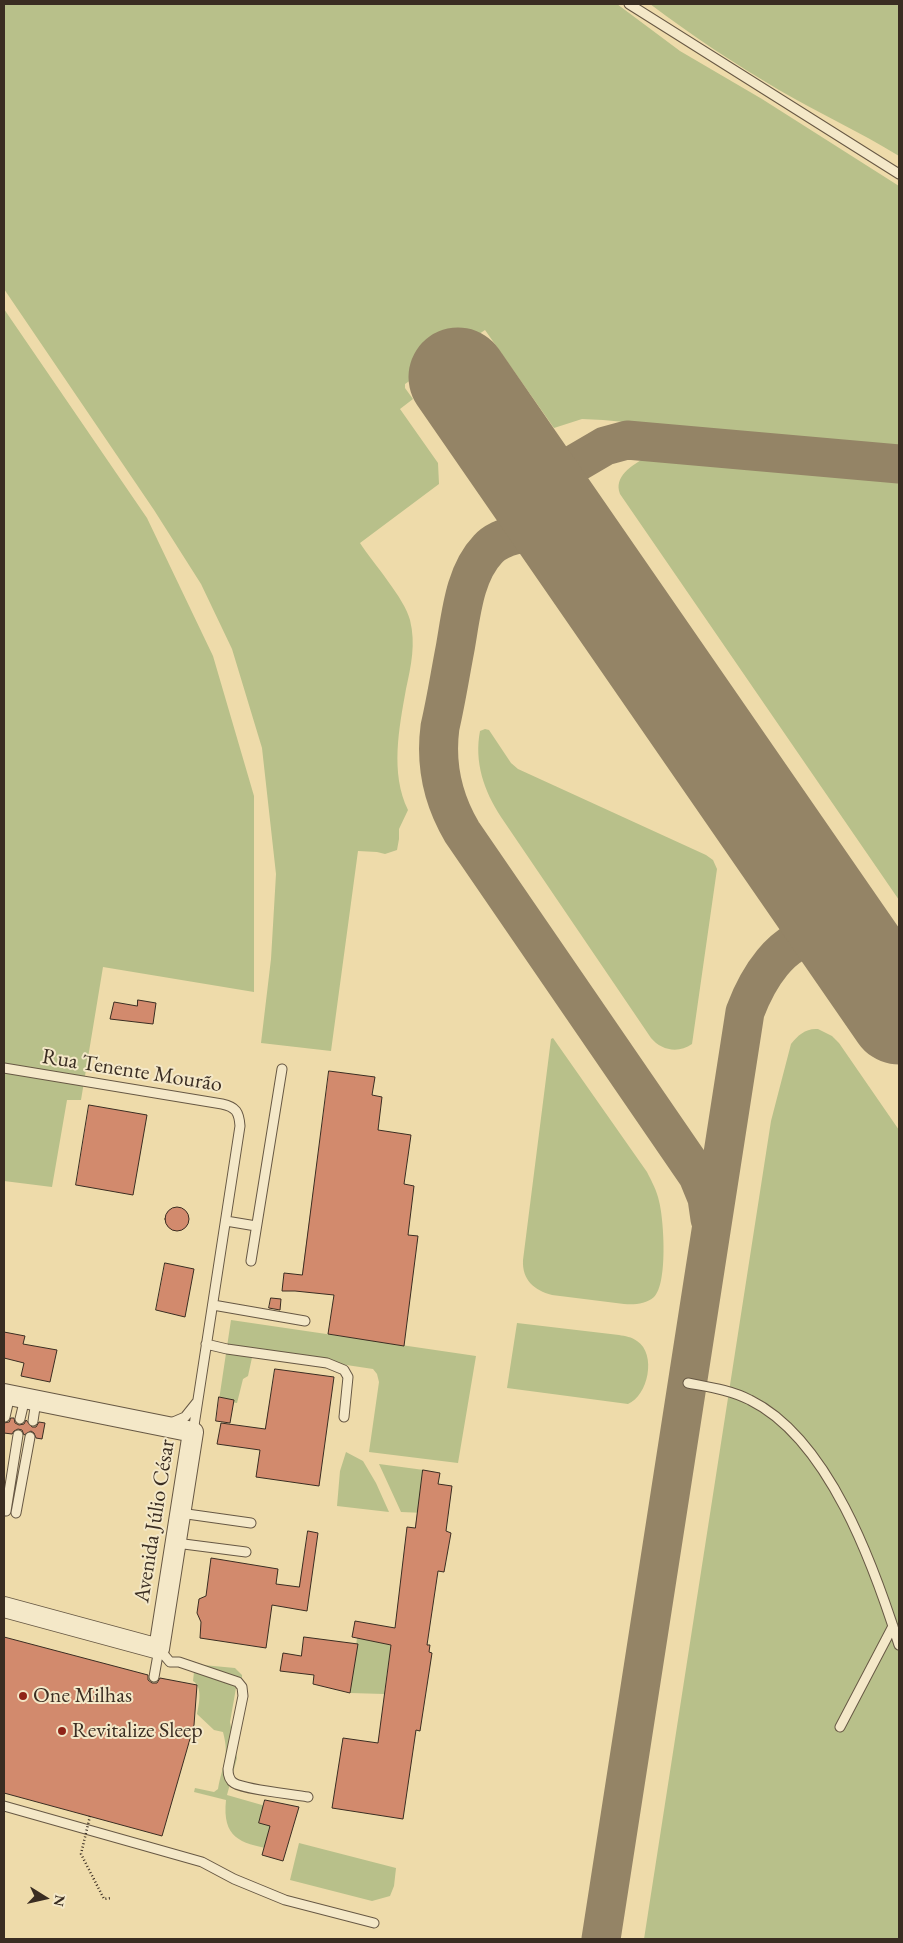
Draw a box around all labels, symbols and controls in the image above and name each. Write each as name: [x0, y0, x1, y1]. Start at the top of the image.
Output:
street label: Rua Tenente Mourão: [40, 1044, 224, 1098]
street label: Avenida Júlio César: [129, 1437, 181, 1605]
place label: One Milhas: [33, 1683, 132, 1709]
marker: One Milhas: [17, 1690, 29, 1702]
place label: Revitalize Sleep: [72, 1718, 203, 1744]
marker: Revitalize Sleep: [56, 1725, 68, 1737]
north arrow: [20, 1873, 70, 1923]
text: N: [50, 1893, 70, 1908]

